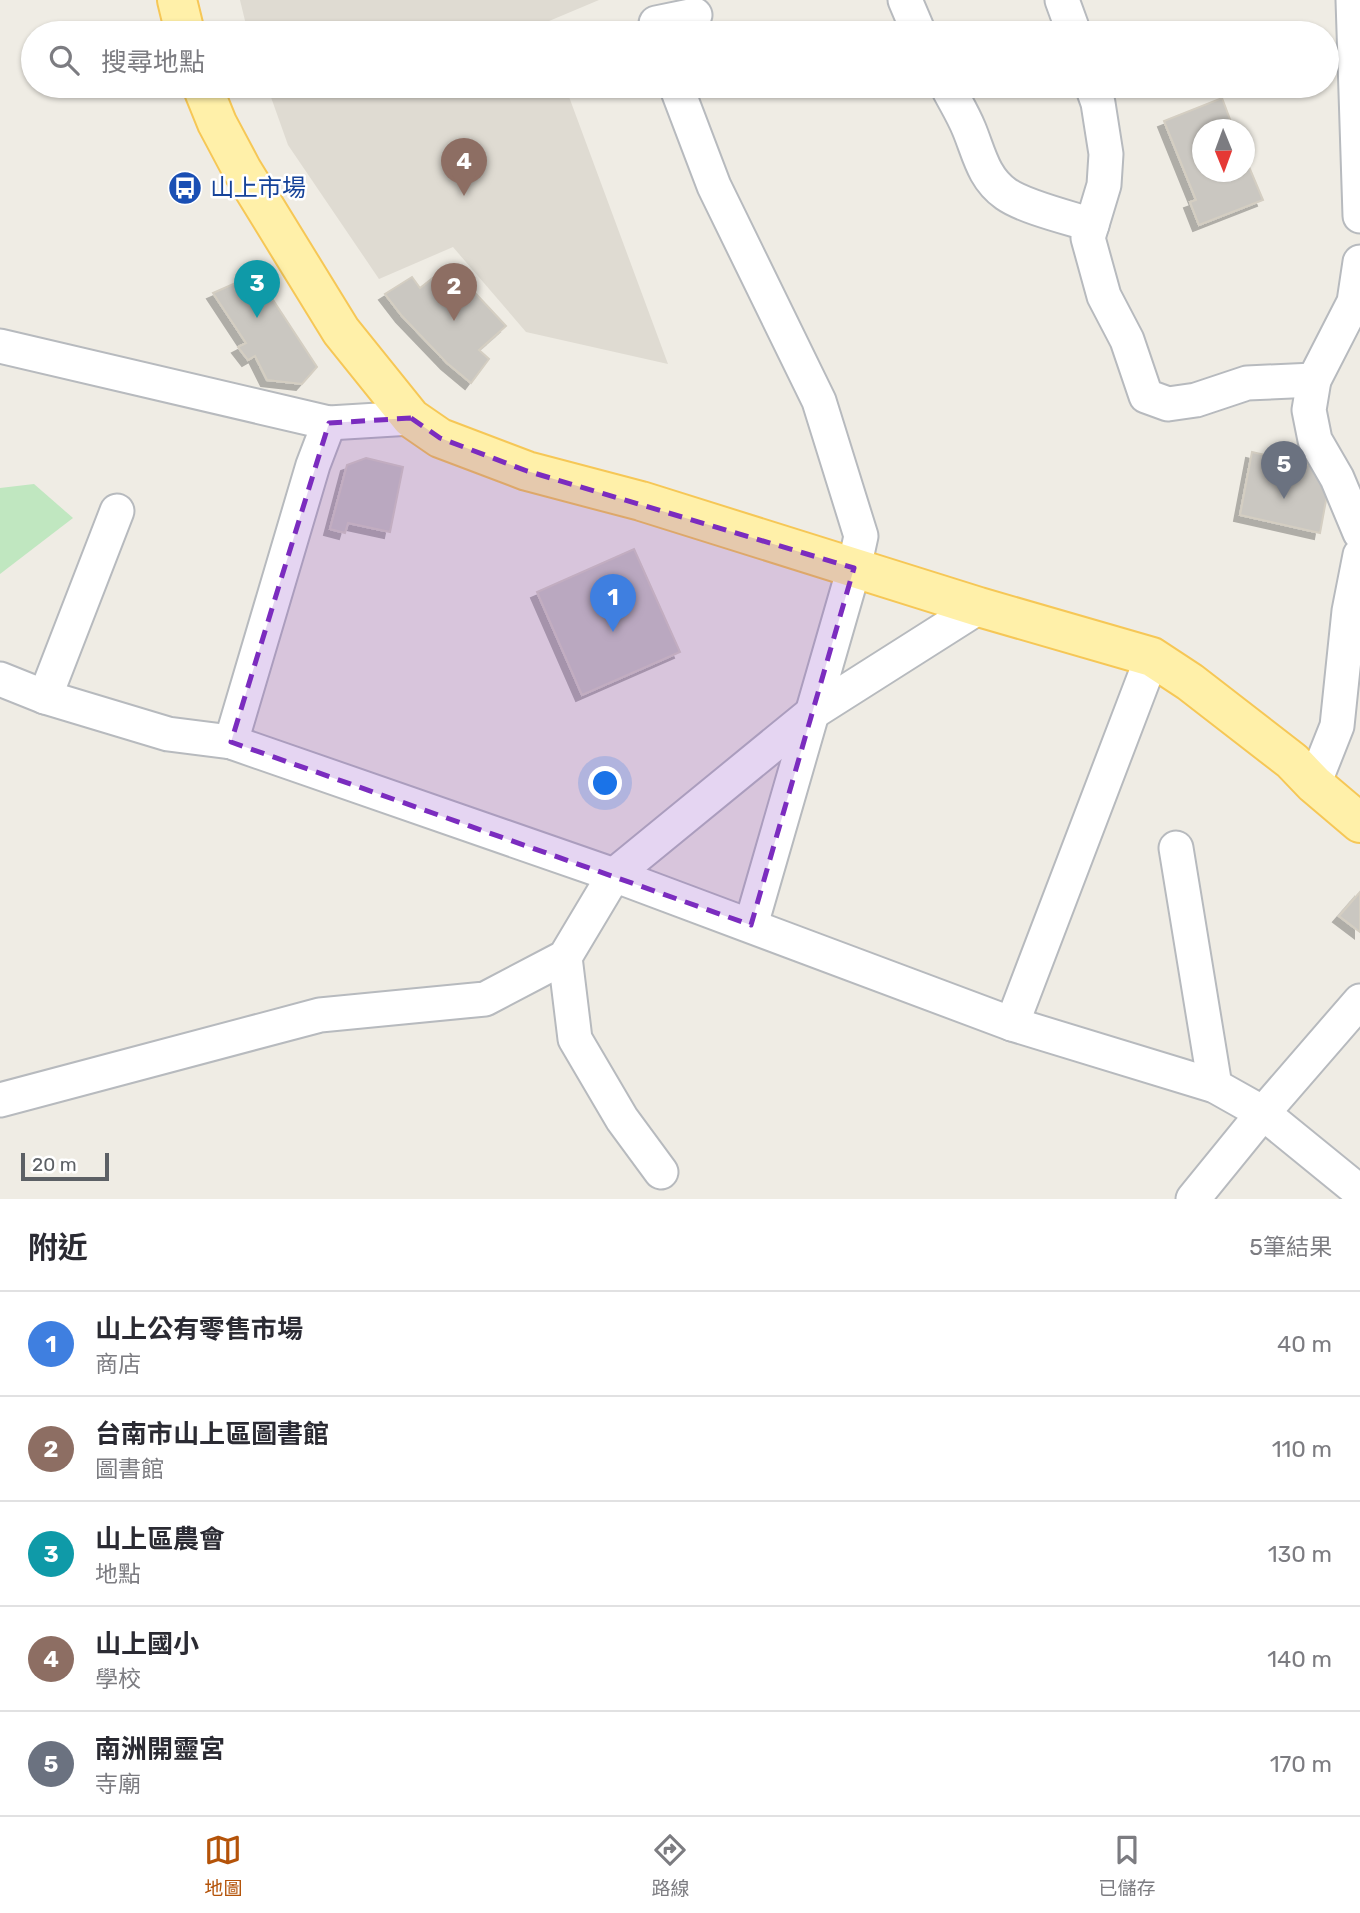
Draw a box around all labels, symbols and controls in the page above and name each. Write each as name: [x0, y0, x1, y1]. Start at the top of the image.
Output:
search box: [21, 21, 1339, 98]
icon: search: [45, 41, 83, 79]
text: 搜尋地點: [101, 47, 205, 78]
north arrow: [1192, 119, 1255, 182]
pin: 4: [441, 138, 487, 196]
bus stop icon: 山上市場: [166, 169, 204, 207]
place label: 山上市場: [210, 174, 306, 202]
pin: 3: [234, 260, 280, 318]
pin: 2: [431, 263, 477, 321]
pin: 5: [1261, 441, 1307, 499]
pin: 1: [590, 574, 636, 632]
your location: [588, 766, 622, 800]
scale bar: [21, 1150, 108, 1182]
text: 20 m: [32, 1153, 77, 1176]
text: 附近: [28, 1230, 88, 1266]
text: 5筆結果: [1249, 1233, 1332, 1261]
text: 山上公有零售市場: [95, 1314, 303, 1345]
text: 1: [45, 1330, 57, 1358]
text: 40 m: [1277, 1330, 1332, 1358]
text: 商店: [95, 1350, 141, 1378]
text: 台南市山上區圖書館: [95, 1419, 329, 1450]
text: 2: [44, 1435, 58, 1463]
text: 110 m: [1272, 1435, 1332, 1463]
text: 圖書館: [95, 1455, 164, 1483]
text: 山上區農會: [95, 1524, 225, 1555]
text: 3: [43, 1540, 59, 1568]
text: 130 m: [1268, 1540, 1332, 1568]
text: 地點: [95, 1560, 141, 1588]
text: 山上國小: [95, 1629, 199, 1660]
text: 4: [43, 1645, 59, 1673]
text: 140 m: [1267, 1645, 1332, 1673]
text: 學校: [95, 1665, 141, 1693]
text: 南洲開靈宮: [95, 1734, 225, 1765]
text: 5: [44, 1750, 58, 1778]
text: 170 m: [1270, 1750, 1332, 1778]
text: 寺廟: [95, 1770, 141, 1798]
tab: 地圖: [204, 1831, 243, 1900]
tab: 路線: [651, 1831, 690, 1900]
tab: 已儲存: [1098, 1831, 1156, 1900]

